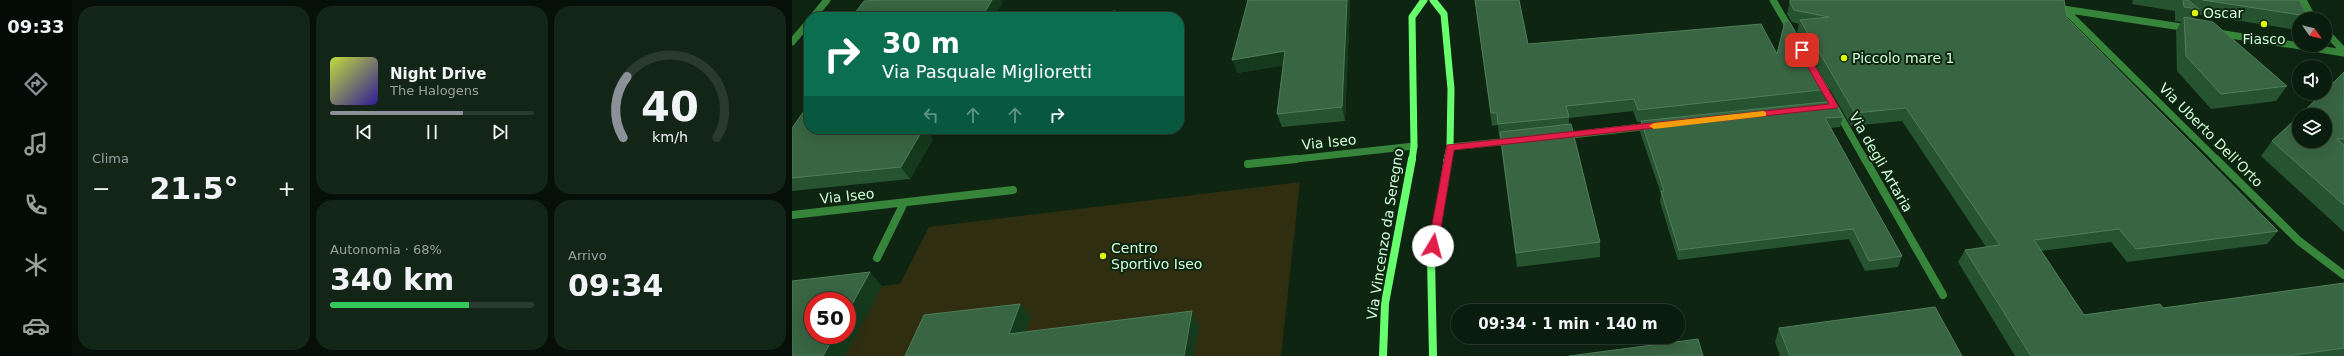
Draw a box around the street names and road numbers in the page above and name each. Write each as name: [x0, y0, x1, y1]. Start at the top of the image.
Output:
street label: Via Uberto Dell'Orto: [2156, 80, 2266, 190]
street label: Via degli Artaria: [1846, 109, 1916, 215]
street label: Via Iseo: [1301, 131, 1357, 153]
street label: Via Vincenzo da Seregno: [1364, 147, 1406, 321]
street label: Via Iseo: [819, 185, 875, 207]

